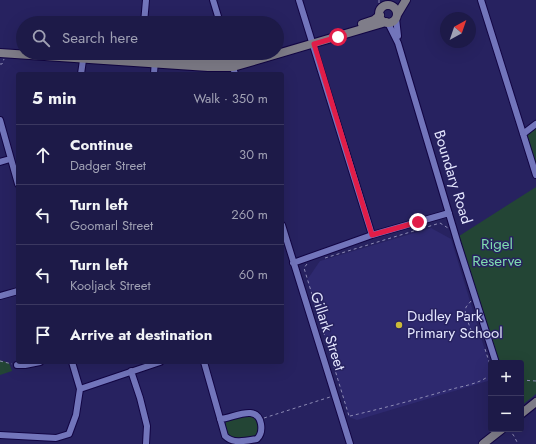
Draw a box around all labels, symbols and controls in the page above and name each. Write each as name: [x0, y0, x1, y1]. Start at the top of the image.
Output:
north arrow: [440, 12, 476, 48]
search box: [16, 16, 284, 60]
icon: search: [30, 27, 52, 49]
text: Search here: [62, 27, 138, 49]
route start: [329, 28, 347, 46]
text: 5 min: [32, 86, 76, 110]
text: Walk · 350 m: [193, 89, 268, 108]
street label: Boundary Road: [428, 127, 478, 227]
text: Continue: [70, 134, 133, 156]
icon: ahead: [32, 144, 54, 166]
text: 30 m: [239, 145, 268, 164]
text: Dadger Street: [70, 156, 146, 175]
text: Turn left: [70, 194, 128, 216]
icon: left: [32, 204, 54, 226]
text: 260 m: [231, 205, 268, 224]
route end: [409, 213, 427, 231]
text: Goomarl Street: [70, 216, 153, 235]
park label: Rigel Reserve: [472, 233, 522, 272]
text: Turn left: [70, 254, 128, 276]
icon: left: [32, 264, 54, 286]
text: 60 m: [239, 265, 268, 284]
text: Kooljack Street: [70, 276, 151, 295]
street label: Gillark Street: [305, 289, 351, 374]
place label: Dudley Park Primary School: [407, 305, 503, 344]
marker: Dudley Park Primary School: [394, 320, 404, 330]
icon: arrive: [32, 324, 54, 346]
text: Arrive at destination: [70, 324, 212, 346]
map controls: [488, 360, 524, 432]
button: +: [488, 360, 524, 396]
button: −: [488, 396, 524, 432]

